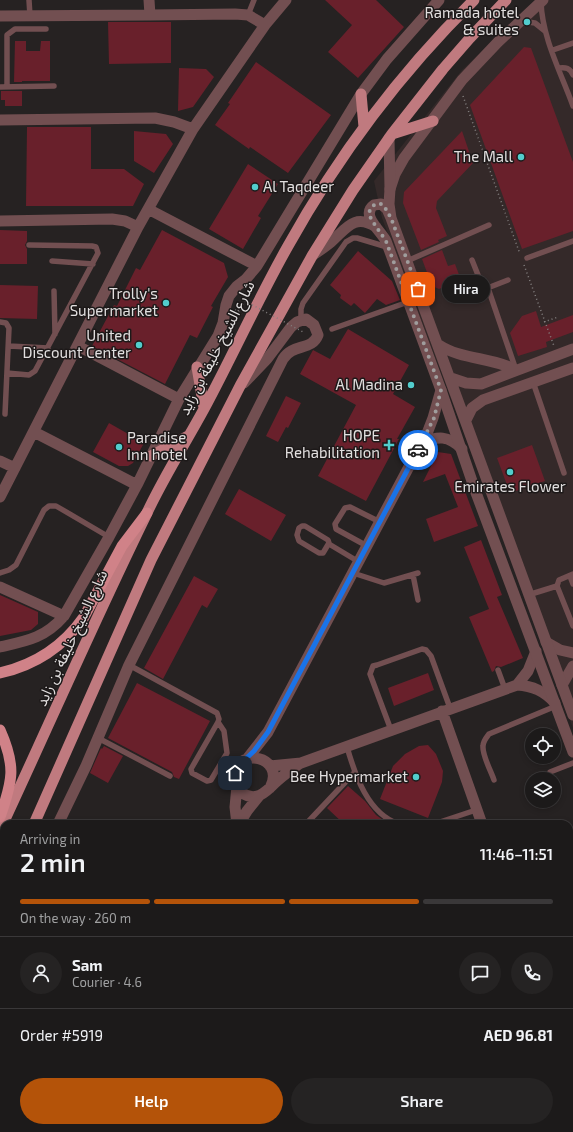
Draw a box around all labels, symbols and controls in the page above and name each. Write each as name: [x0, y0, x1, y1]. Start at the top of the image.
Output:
place label: Ramada hotel & suites: [424, 3, 520, 38]
marker: Ramada hotel & suites: [522, 17, 532, 27]
place label: The Mall: [454, 147, 514, 165]
marker: The Mall: [516, 152, 526, 162]
place label: Al Taqdeer: [263, 177, 334, 195]
marker: Al Taqdeer: [250, 182, 260, 192]
pin: [401, 272, 435, 306]
callout: Hira: [442, 275, 490, 303]
street label: شارع الشيخ خليفة بن زايد: [175, 277, 261, 419]
icon: bag: [407, 278, 429, 300]
text: Hira: [454, 281, 478, 297]
place label: Trolly's Supermarket: [70, 284, 158, 319]
marker: Trolly's Supermarket: [161, 298, 171, 308]
place label: United Discount Center: [23, 326, 131, 361]
marker: United Discount Center: [134, 340, 144, 350]
place label: Al Madina: [336, 375, 403, 393]
marker: Al Madina: [406, 380, 416, 390]
place label: HOPE Rehabilitation: [285, 426, 380, 461]
place label: Paradise Inn hotel: [127, 428, 188, 463]
courier: [398, 430, 438, 470]
marker: HOPE Rehabilitation: [383, 439, 395, 451]
icon: car: [407, 439, 429, 461]
marker: Paradise Inn hotel: [114, 442, 124, 452]
marker: Emirates Flower: [505, 467, 515, 477]
place label: Emirates Flower: [454, 477, 566, 495]
street label: شارع الشيخ خليفة بن زايد: [32, 567, 114, 710]
map controls: [525, 728, 561, 808]
button: locate: [525, 728, 561, 764]
pin: [218, 756, 252, 790]
icon: home: [224, 762, 246, 784]
place label: Bee Hypermarket: [290, 767, 408, 785]
marker: Bee Hypermarket: [411, 772, 421, 782]
button: layers: [525, 772, 561, 808]
text: Arriving in: [20, 831, 80, 847]
text: 11:46–11:51: [480, 845, 553, 863]
text: 2 min: [20, 846, 86, 877]
text: On the way · 260 m: [20, 910, 131, 926]
button: person: [20, 952, 62, 994]
button: chat: [459, 952, 501, 994]
button: phone: [511, 952, 553, 994]
text: Sam: [72, 956, 103, 974]
text: Courier · 4.6: [72, 974, 142, 990]
text: Order #5919: [20, 1026, 103, 1044]
text: AED 96.81: [484, 1026, 553, 1044]
button: Help: [20, 1078, 283, 1124]
button: Share: [291, 1078, 553, 1124]

